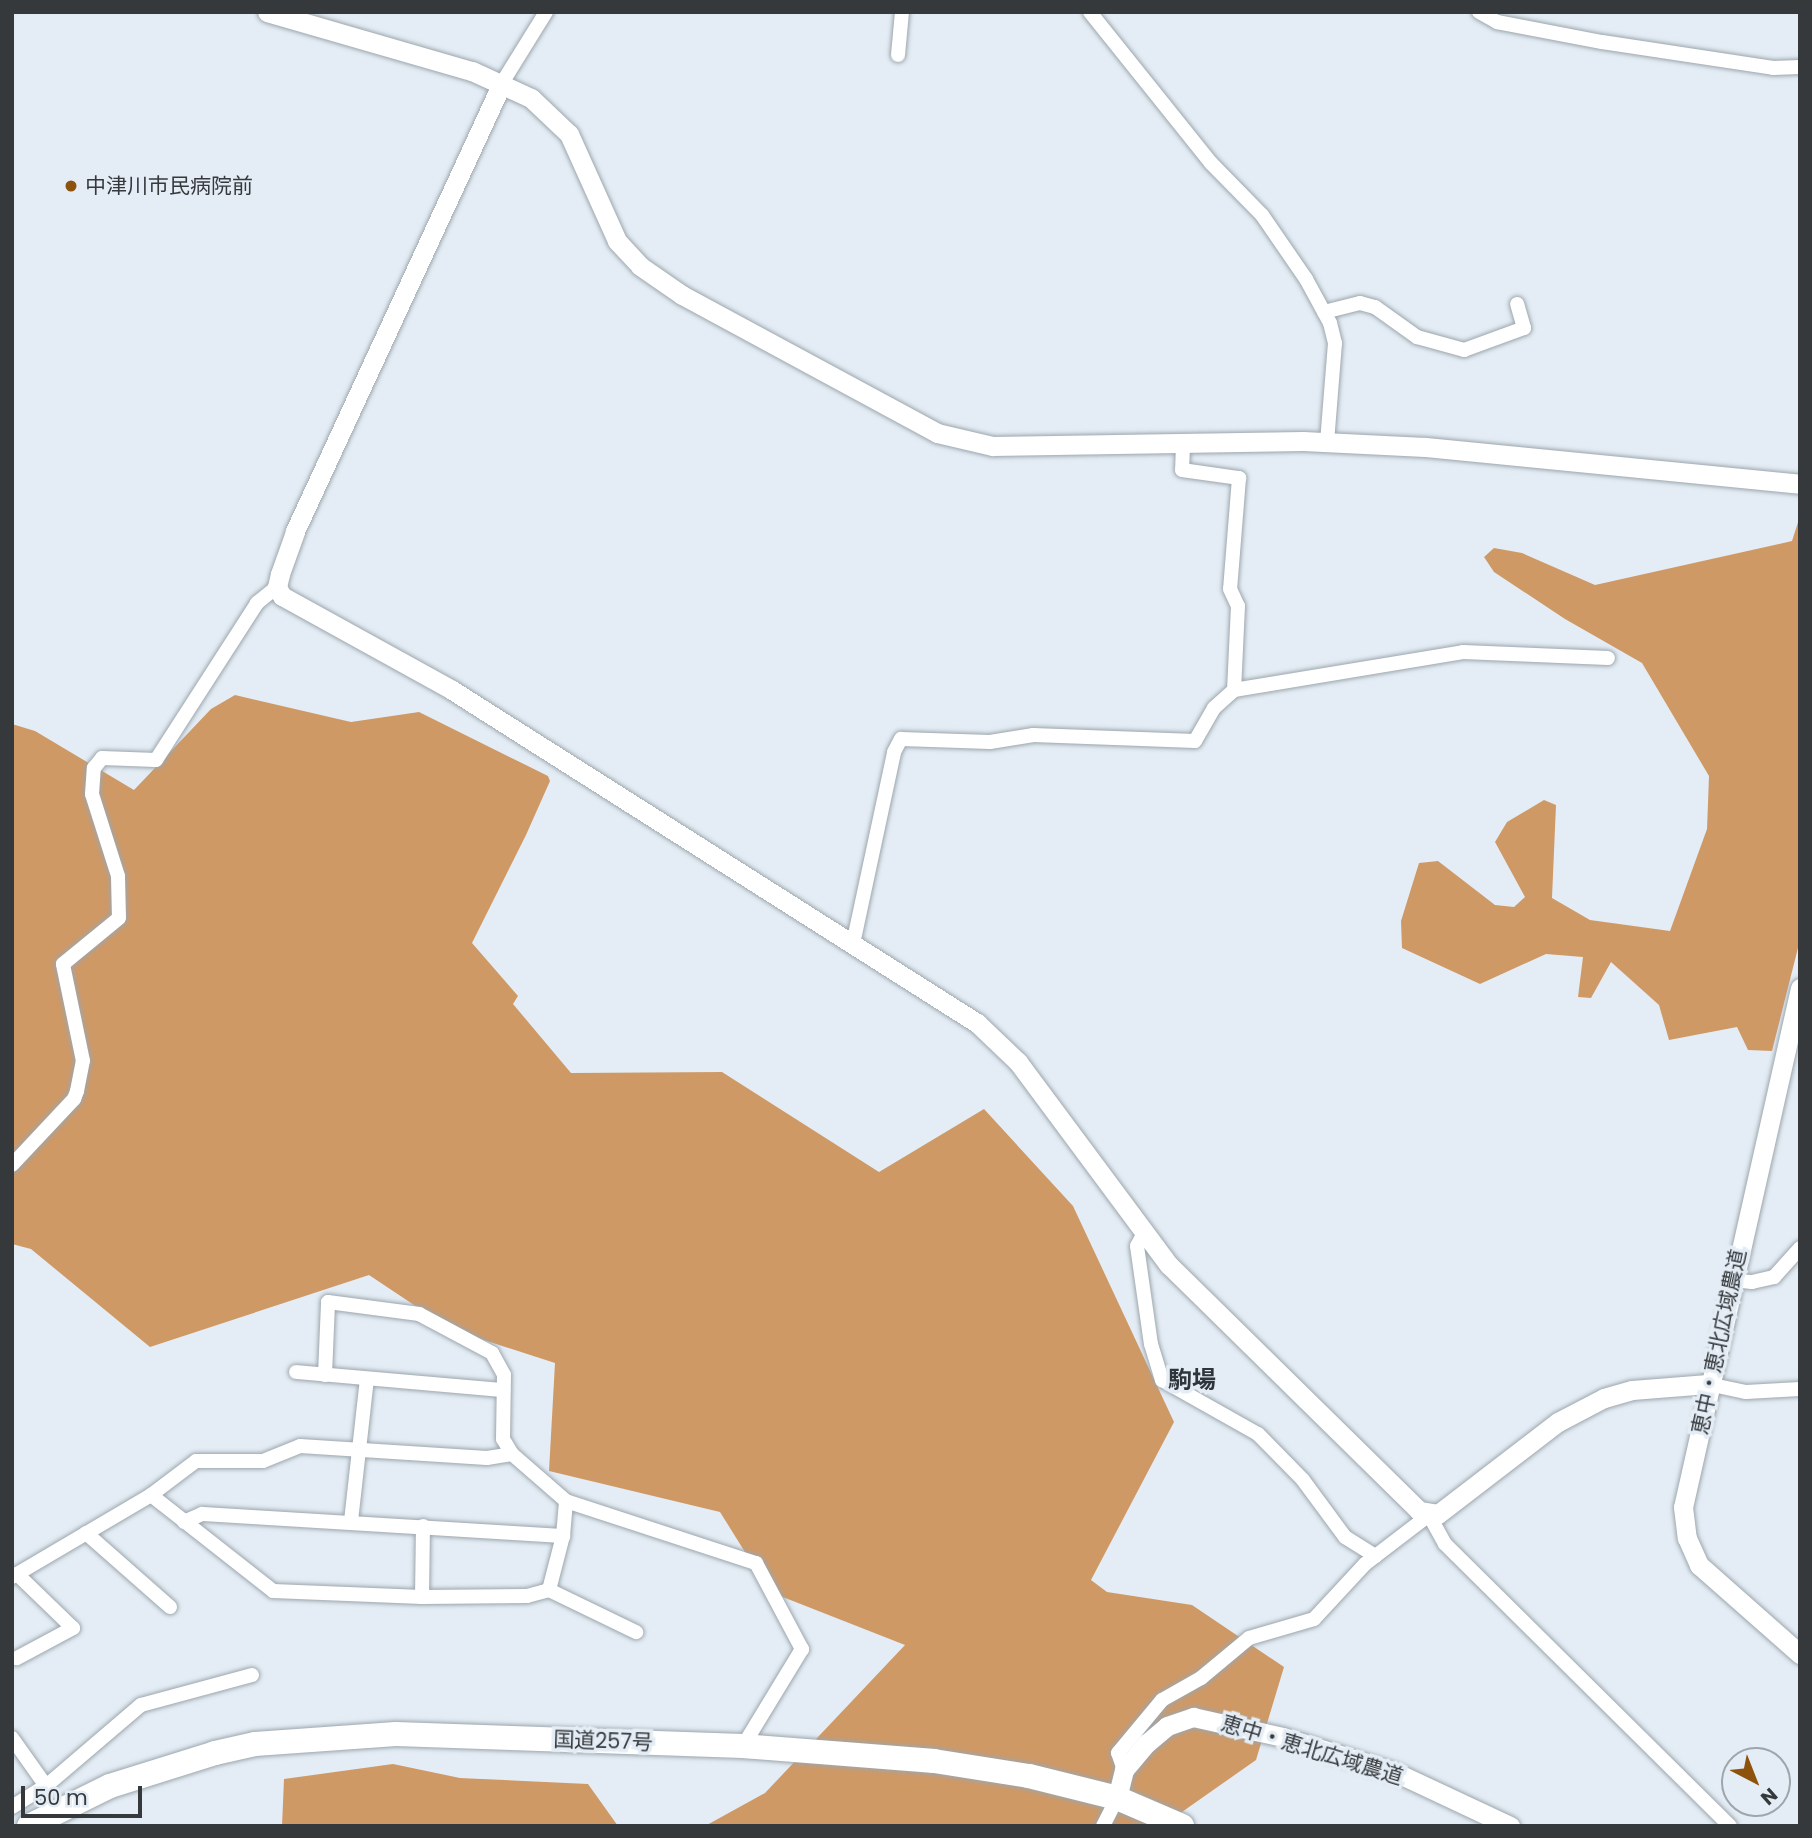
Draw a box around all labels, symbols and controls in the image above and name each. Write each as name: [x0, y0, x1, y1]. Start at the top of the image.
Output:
place label: 中津川市民病院前: [85, 173, 253, 199]
marker: 中津川市民病院前: [63, 178, 79, 194]
street label: 恵中・恵北広域農道: [1687, 1247, 1751, 1437]
district label: 駒場: [1168, 1366, 1216, 1394]
street label: 恵中・恵北広域農道: [1218, 1710, 1406, 1790]
street label: 国道257号: [553, 1727, 653, 1755]
north arrow: [1721, 1747, 1791, 1817]
scale bar: [24, 1772, 145, 1816]
text: N: [1755, 1782, 1783, 1811]
text: 50 m: [34, 1783, 88, 1812]

